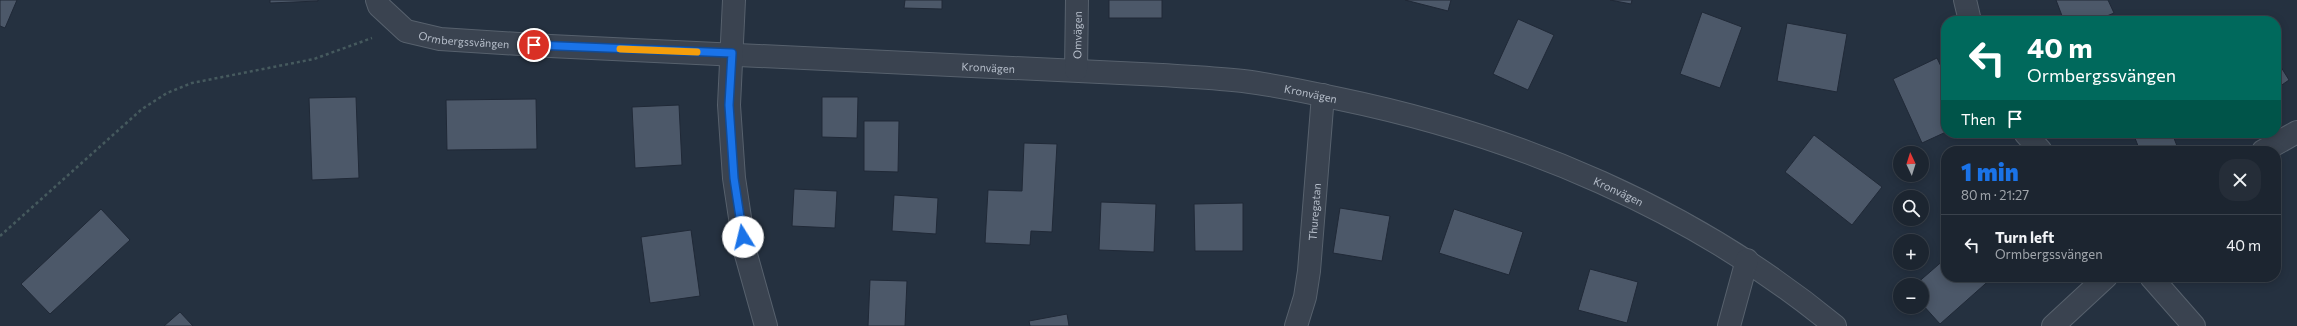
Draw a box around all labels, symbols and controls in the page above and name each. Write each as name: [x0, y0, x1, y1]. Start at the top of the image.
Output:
street label: Omvägen: [1070, 11, 1083, 59]
street label: Ormbergssvängen: [417, 28, 510, 50]
pin: [517, 28, 551, 62]
text: 40 m: [2027, 30, 2093, 64]
icon: left: [1961, 32, 2013, 84]
icon: arrive: [523, 34, 545, 56]
street label: Kronvägen: [961, 59, 1015, 75]
text: Ormbergssvängen: [2027, 64, 2176, 86]
street label: Kronvägen: [1283, 81, 1338, 105]
icon: arrive: [2004, 108, 2026, 130]
text: Then: [1961, 110, 1996, 128]
north arrow: [1893, 146, 1929, 182]
map controls: [1893, 146, 1929, 314]
text: 1 min: [1961, 157, 2019, 186]
button: close: [2219, 159, 2261, 201]
street label: Kronvägen: [1592, 173, 1646, 208]
street label: Thuregatan: [1305, 183, 1322, 241]
text: 80 m · 21:27: [1961, 187, 2029, 203]
button: search: [1893, 190, 1929, 226]
position arrow: [722, 216, 764, 258]
text: Turn left: [1995, 228, 2054, 246]
button: +: [1893, 234, 1929, 270]
icon: left: [1961, 234, 1983, 256]
text: 40 m: [2226, 236, 2261, 254]
text: Ormbergssvängen: [1995, 246, 2103, 262]
button: −: [1893, 278, 1929, 314]

